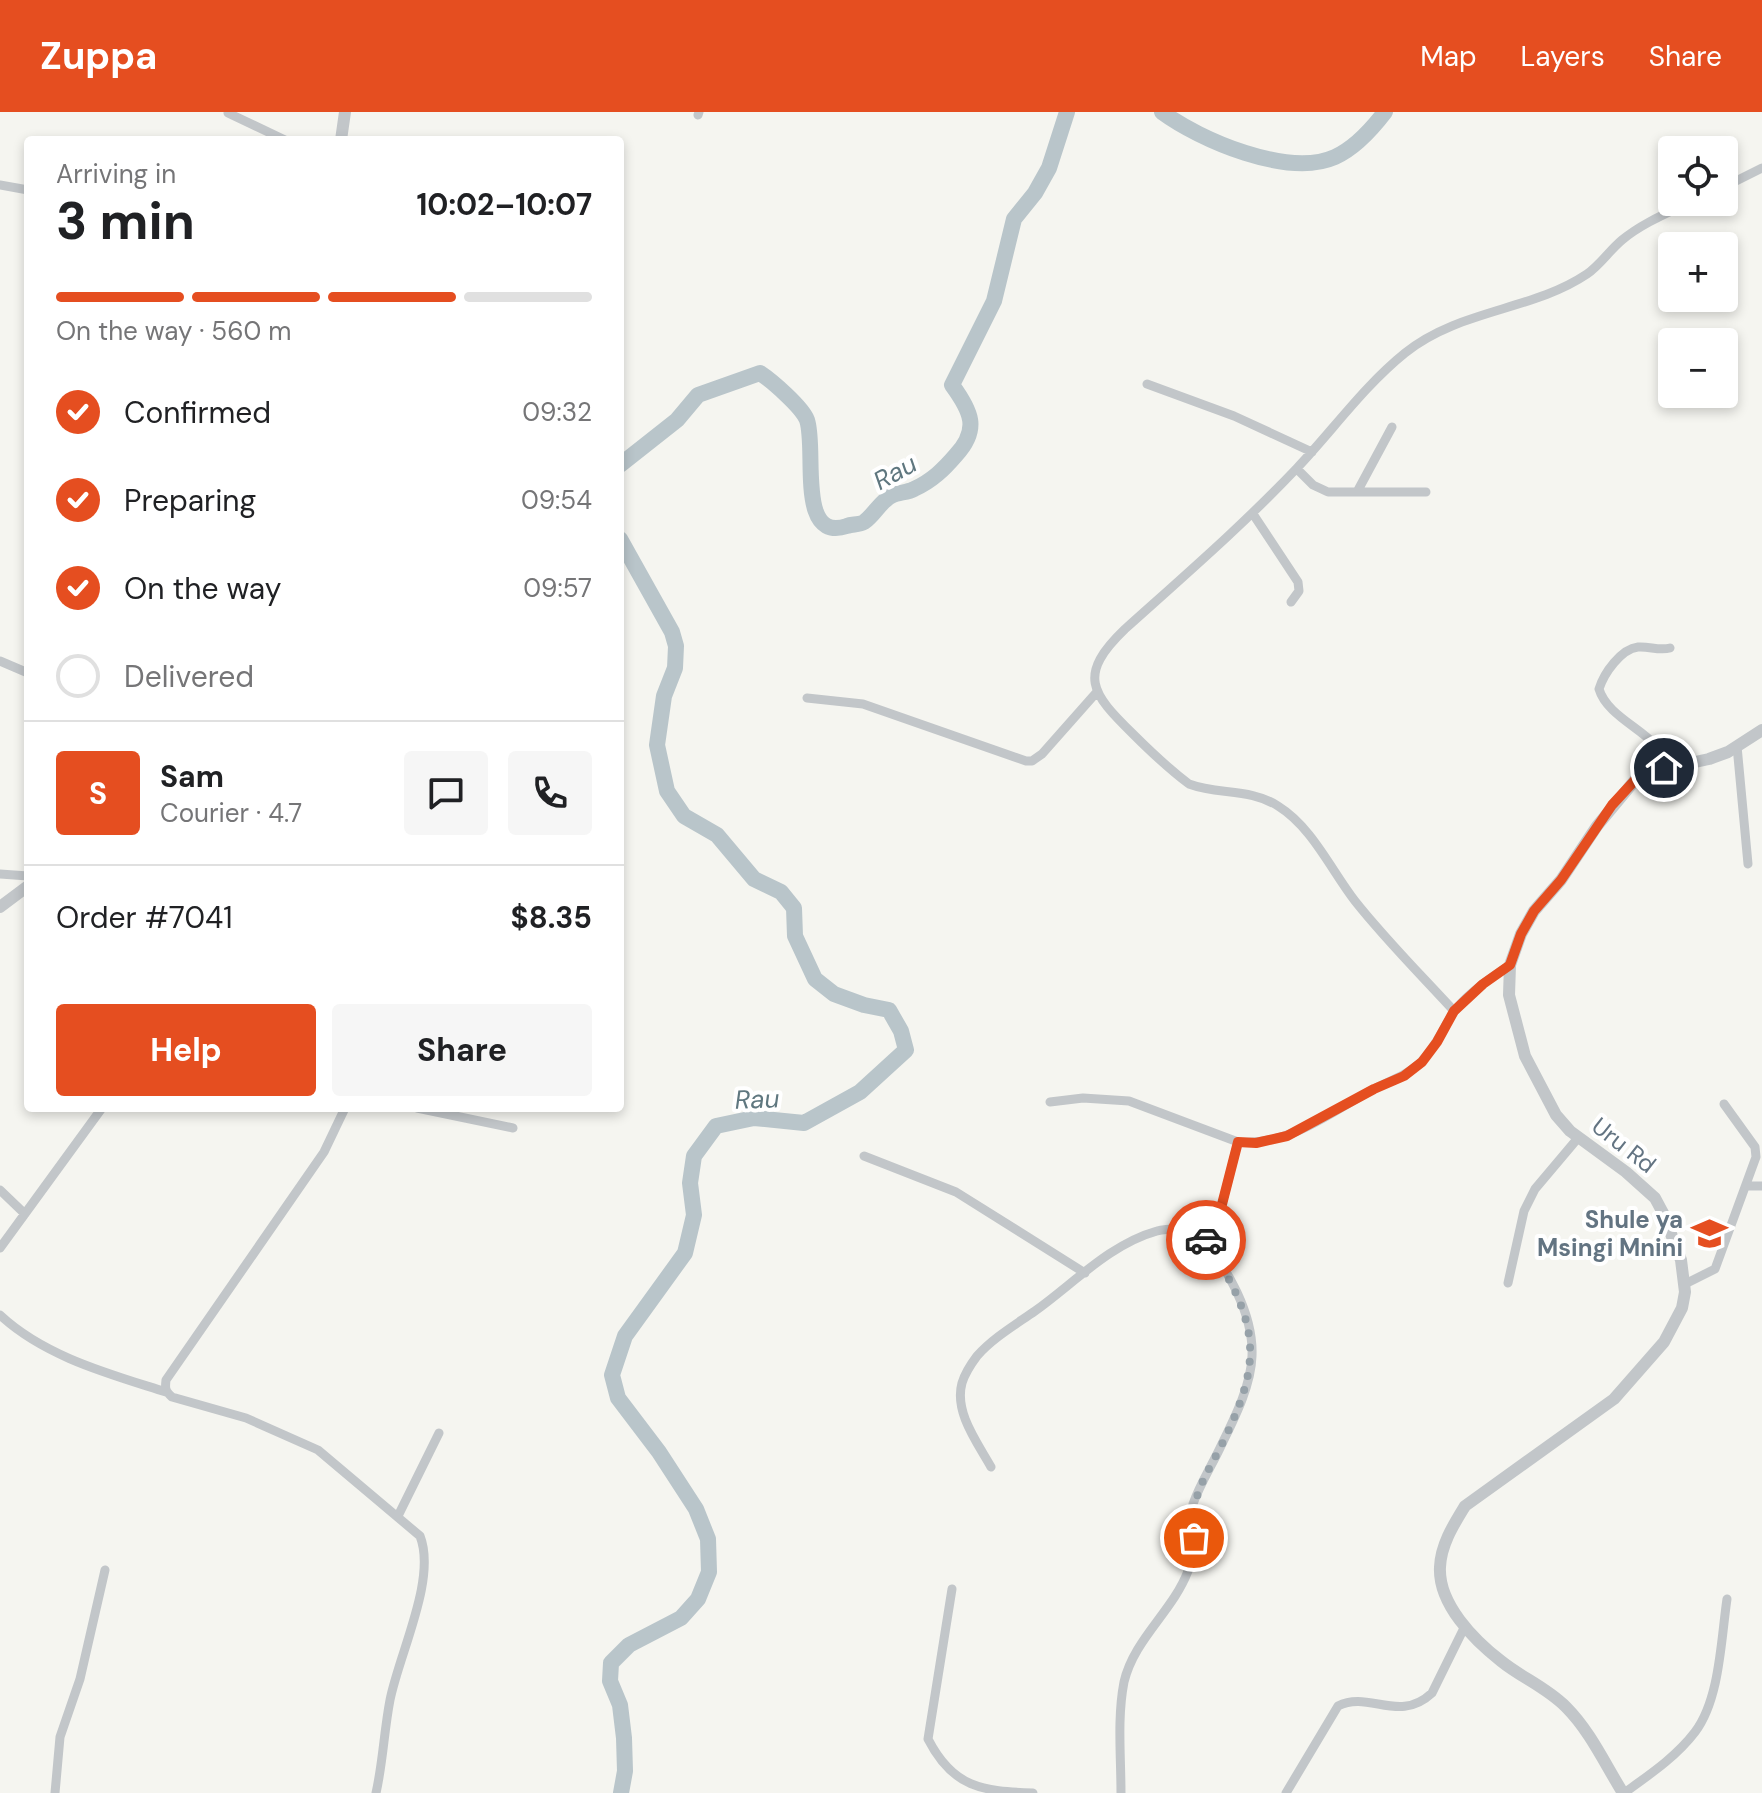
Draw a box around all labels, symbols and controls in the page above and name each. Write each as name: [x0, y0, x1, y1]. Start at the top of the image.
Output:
text: Zuppa: [40, 31, 157, 81]
text: Map: [1420, 38, 1477, 75]
text: Layers: [1521, 38, 1605, 75]
text: Share: [1649, 38, 1722, 75]
map controls: [1658, 136, 1738, 408]
button: locate: [1658, 136, 1738, 216]
text: Arriving in: [56, 157, 176, 191]
text: 10:02–10:07: [416, 185, 592, 224]
text: 3 min: [56, 187, 195, 255]
button: +: [1658, 232, 1738, 312]
text: On the way · 560 m: [56, 314, 291, 348]
button: −: [1658, 328, 1738, 408]
icon: check: [56, 390, 100, 434]
text: Confirmed: [124, 393, 271, 432]
text: 09:32: [522, 395, 592, 429]
water label: Rau: [867, 446, 923, 498]
icon: check: [56, 478, 100, 522]
text: Preparing: [124, 481, 256, 520]
text: 09:54: [521, 483, 592, 517]
icon: check: [56, 566, 100, 610]
text: On the way: [124, 569, 281, 608]
text: 09:57: [523, 571, 592, 605]
text: Delivered: [124, 657, 254, 696]
pin: [1630, 734, 1698, 802]
icon: home: [1642, 746, 1686, 790]
button: chat: [404, 751, 488, 835]
button: phone: [508, 751, 592, 835]
text: Sam: [160, 757, 224, 796]
text: S: [89, 774, 107, 813]
text: Courier · 4.7: [160, 796, 302, 830]
text: Order #7041: [56, 898, 233, 937]
text: $8.35: [511, 898, 592, 937]
button: Help: [56, 1004, 316, 1096]
button: Share: [332, 1004, 592, 1096]
water label: Rau: [734, 1081, 780, 1117]
street label: Uru Rd: [1586, 1110, 1662, 1180]
courier: [1166, 1200, 1246, 1280]
place label: Shule ya Msingi Mnini: [1537, 1204, 1683, 1263]
school or university icon: Shule ya Msingi Mnini: [1690, 1214, 1728, 1252]
icon: car: [1184, 1218, 1228, 1262]
pin: [1160, 1504, 1228, 1572]
icon: bag: [1172, 1516, 1216, 1560]

